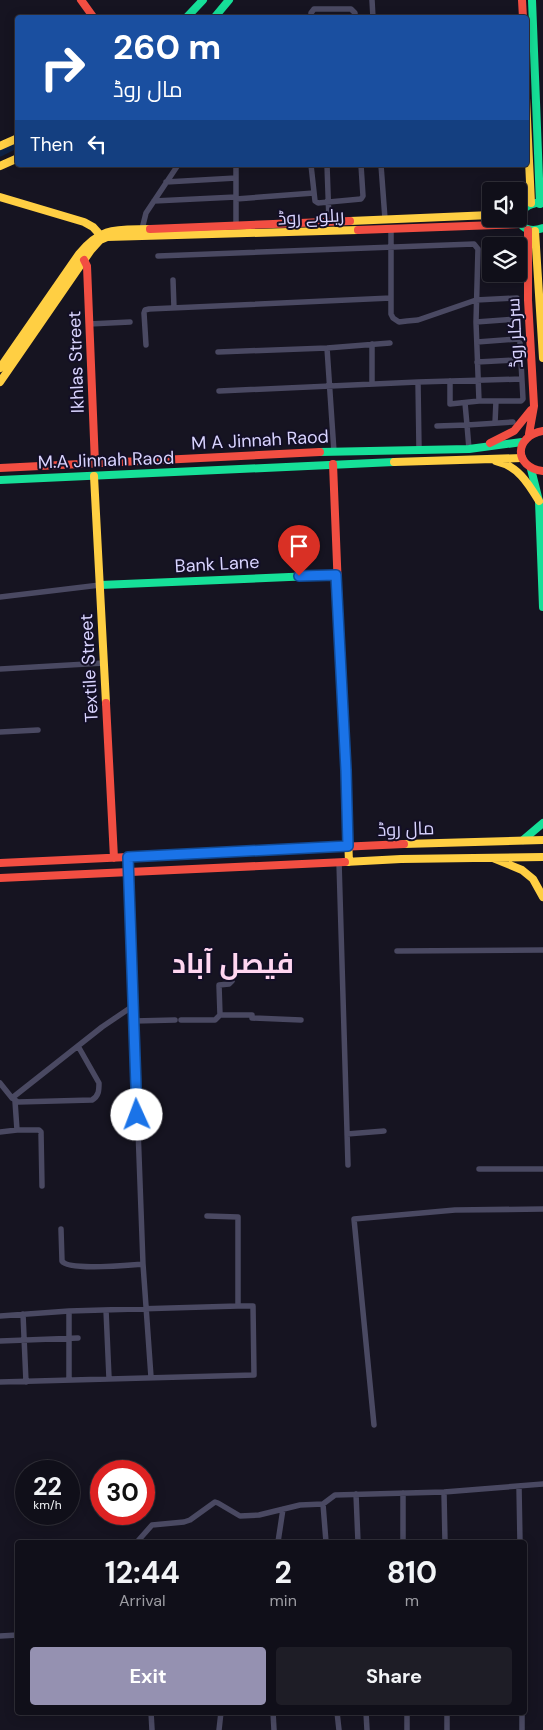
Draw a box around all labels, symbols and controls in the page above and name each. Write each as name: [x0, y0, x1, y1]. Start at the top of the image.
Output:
text: 260 m: [113, 24, 221, 70]
icon: right: [30, 35, 95, 100]
text: مال روڈ: [113, 75, 183, 104]
icon: left: [83, 130, 111, 158]
text: Then: [30, 132, 73, 157]
map controls: [482, 182, 527, 282]
button: sound: [482, 182, 527, 227]
street label: ریلوے روڈ: [277, 203, 345, 231]
button: layers: [482, 237, 527, 282]
street label: سرکلر روڈ: [501, 297, 529, 369]
street label: Ikhlas Street: [62, 310, 90, 414]
street label: M A Jinnah Raod: [191, 424, 329, 456]
street label: M.A Jinnah Raod: [37, 446, 175, 474]
pin: [278, 525, 320, 576]
icon: arrive: [285, 532, 313, 560]
street label: Bank Lane: [174, 550, 260, 578]
street label: Textile Street: [74, 613, 104, 723]
street label: مال روڈ: [377, 816, 435, 842]
district label: فیصل آباد: [172, 945, 294, 982]
position arrow: [110, 1088, 162, 1140]
speed limit sign: 30: [90, 1460, 155, 1525]
text: 22: [33, 1470, 62, 1503]
text: km/h: [33, 1497, 62, 1513]
text: 12:44: [105, 1553, 180, 1592]
text: 2: [275, 1553, 292, 1592]
text: 810: [387, 1553, 437, 1592]
text: Arrival: [119, 1590, 166, 1611]
text: min: [270, 1590, 297, 1611]
text: m: [405, 1590, 419, 1611]
button: Exit: [30, 1647, 266, 1705]
button: Share: [276, 1647, 512, 1705]

